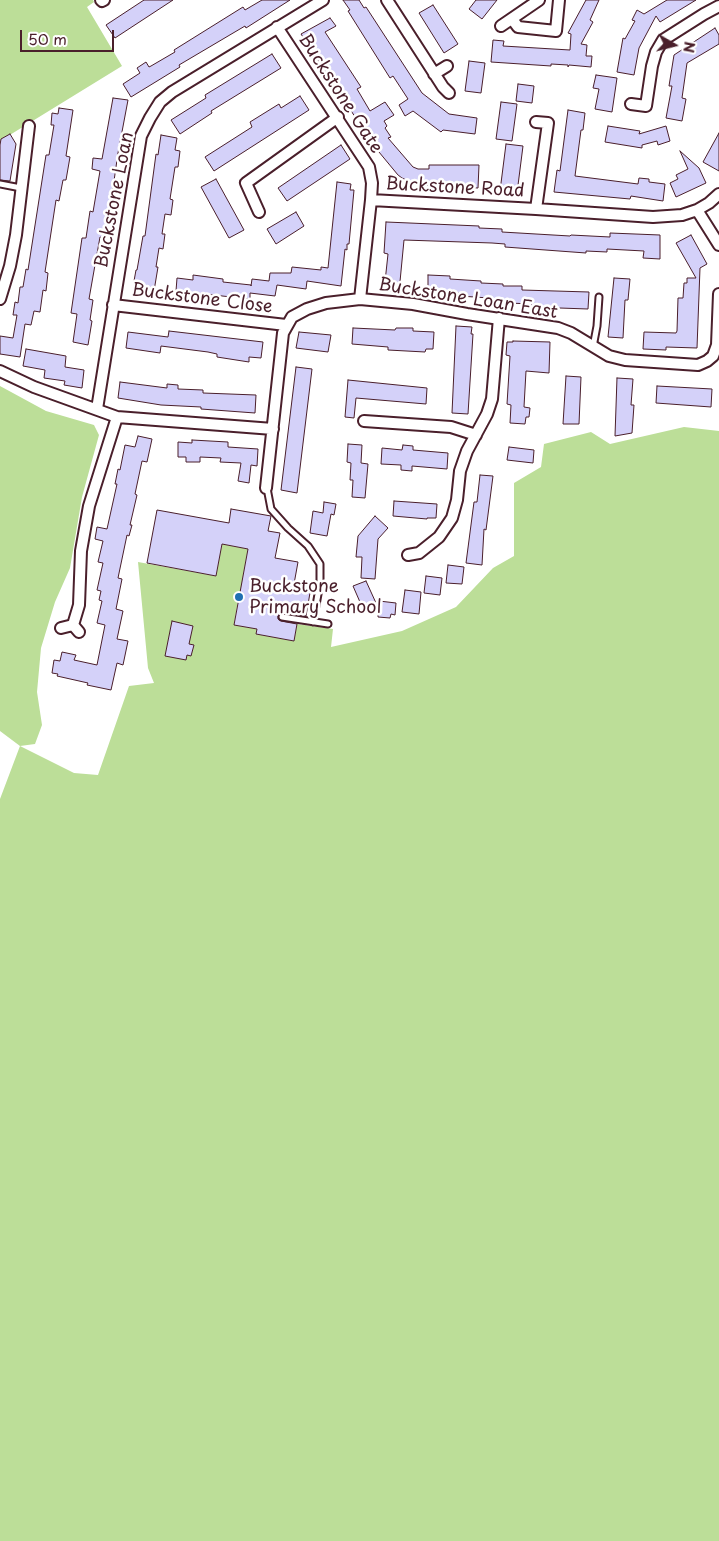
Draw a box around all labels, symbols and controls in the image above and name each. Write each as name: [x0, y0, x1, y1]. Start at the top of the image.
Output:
scale bar: [22, 20, 116, 52]
north arrow: [649, 20, 699, 70]
text: 50 m: [28, 27, 67, 50]
street label: Buckstone Gate: [293, 30, 387, 158]
text: N: [678, 40, 701, 54]
street label: Buckstone Loan: [91, 130, 139, 270]
street label: Buckstone Road: [385, 174, 525, 202]
street label: Buckstone Loan East: [377, 274, 559, 324]
street label: Buckstone Close: [130, 280, 274, 318]
place label: Buckstone Primary School: [249, 576, 382, 618]
marker: Buckstone Primary School: [233, 591, 245, 603]

